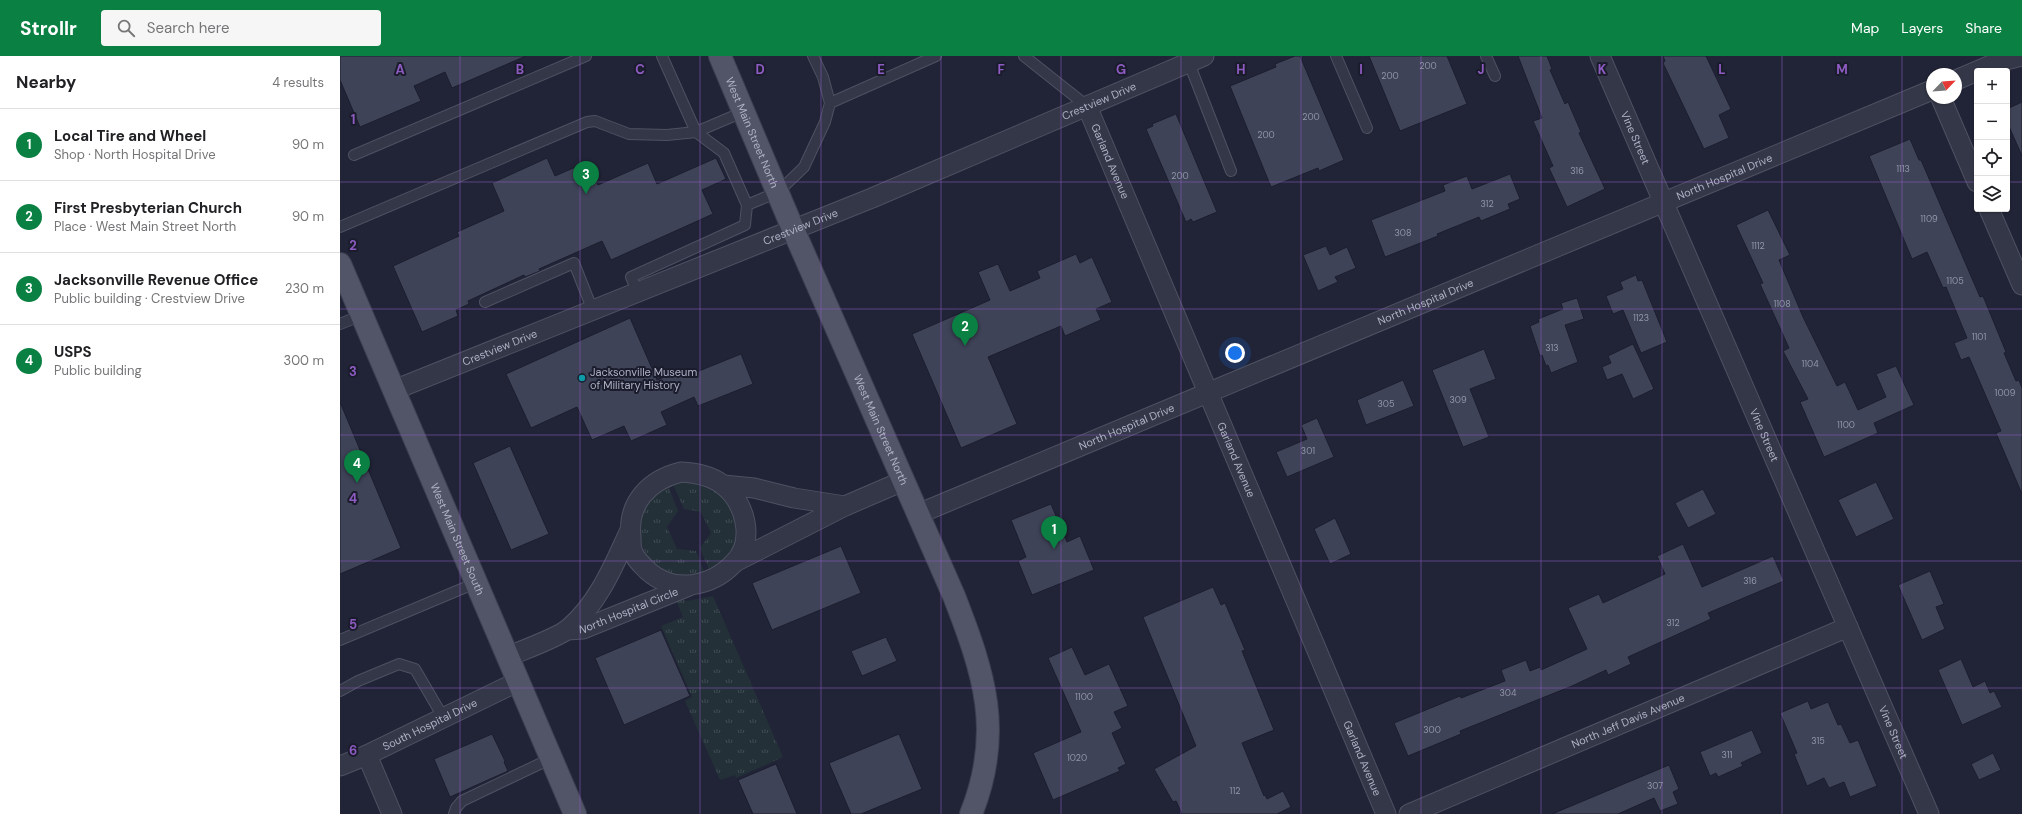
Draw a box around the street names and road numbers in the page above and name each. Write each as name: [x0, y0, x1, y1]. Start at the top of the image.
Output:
street label: West Main Street North: [723, 75, 782, 190]
street label: Crestview Drive: [1060, 79, 1138, 123]
street label: Vine Street: [1618, 109, 1653, 166]
street label: Garland Avenue: [1088, 121, 1132, 201]
street label: North Hospital Drive: [1674, 151, 1774, 203]
street label: Crestview Drive: [761, 205, 840, 248]
street label: North Hospital Drive: [1375, 276, 1475, 328]
street label: Crestview Drive: [460, 326, 539, 369]
street label: West Main Street North: [851, 372, 911, 487]
street label: North Hospital Drive: [1076, 401, 1177, 453]
street label: Vine Street: [1747, 406, 1782, 464]
street label: Garland Avenue: [1214, 420, 1258, 500]
street label: West Main Street South: [427, 481, 488, 597]
street label: North Hospital Circle: [579, 584, 680, 636]
street label: North Jeff Davis Avenue: [1569, 690, 1687, 751]
street label: South Hospital Drive: [380, 695, 479, 753]
street label: Vine Street: [1876, 703, 1911, 761]
street label: Garland Avenue: [1340, 718, 1385, 798]

